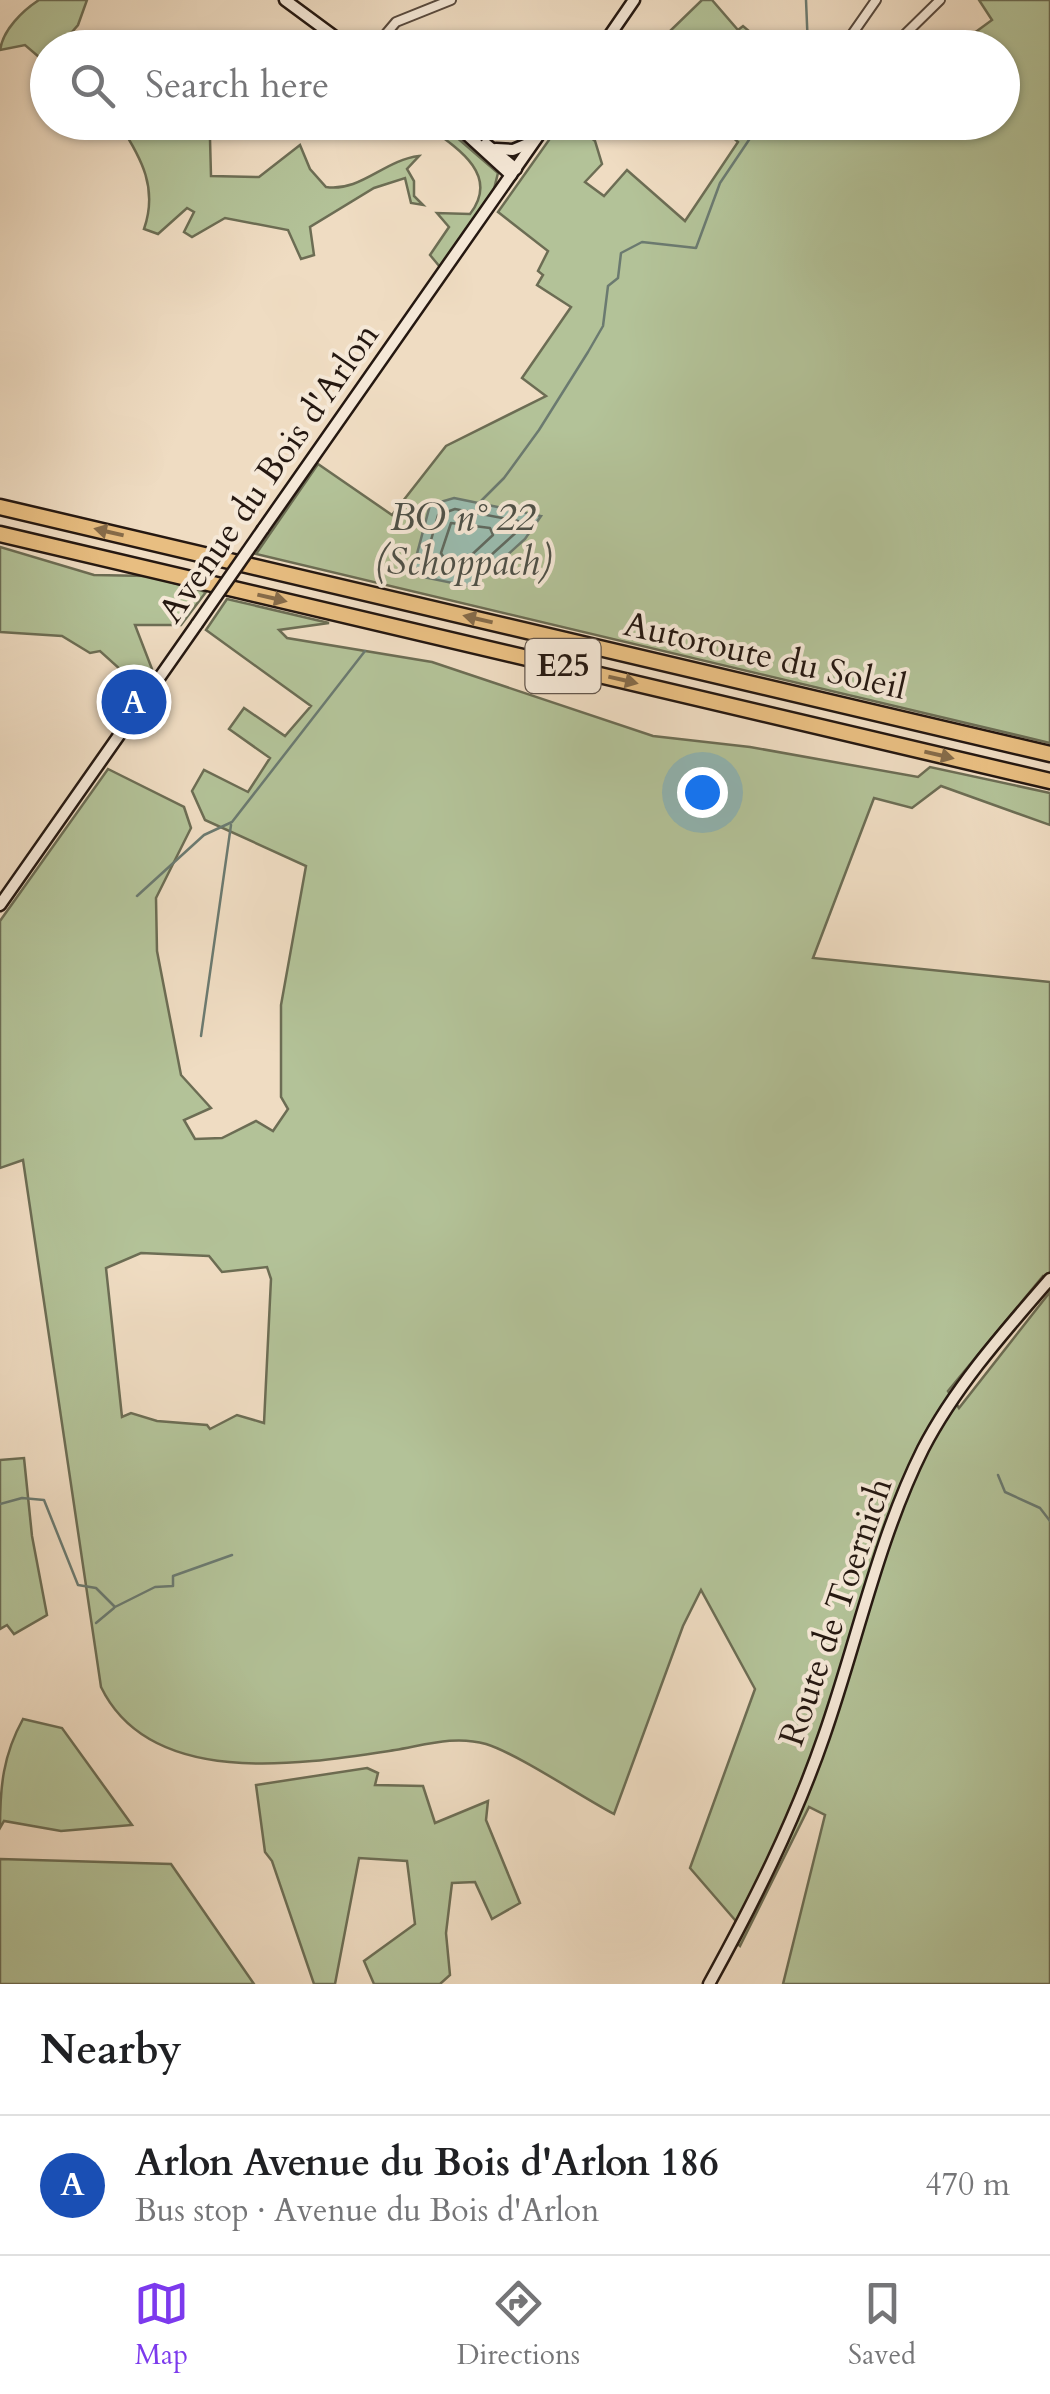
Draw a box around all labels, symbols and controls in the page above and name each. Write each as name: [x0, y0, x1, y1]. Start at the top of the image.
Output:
search box: [30, 30, 1020, 140]
icon: search: [65, 58, 120, 113]
text: Search here: [145, 59, 329, 111]
street label: Avenue du Bois d'Arlon: [147, 313, 391, 632]
water label: BO n° 22 (Schoppach): [374, 492, 552, 588]
one-way arrow: [93, 524, 124, 539]
one-way arrow: [257, 591, 288, 606]
street label: Autoroute du Soleil: [619, 600, 911, 712]
one-way arrow: [462, 611, 493, 626]
road number: E25: [526, 639, 600, 693]
pin: A: [102, 664, 166, 740]
one-way arrow: [608, 673, 639, 688]
one-way arrow: [924, 748, 955, 763]
your location: [677, 767, 728, 818]
street label: Route de Toernich: [768, 1471, 904, 1753]
text: Nearby: [40, 2021, 182, 2078]
text: Arlon Avenue du Bois d'Arlon 186: [135, 2137, 719, 2189]
text: A: [60, 2163, 85, 2207]
text: 470 m: [925, 2163, 1010, 2207]
text: Bus stop · Avenue du Bois d'Arlon: [135, 2189, 599, 2233]
tab: Map: [134, 2276, 189, 2374]
tab: Directions: [457, 2276, 580, 2374]
tab: Saved: [848, 2276, 916, 2374]

